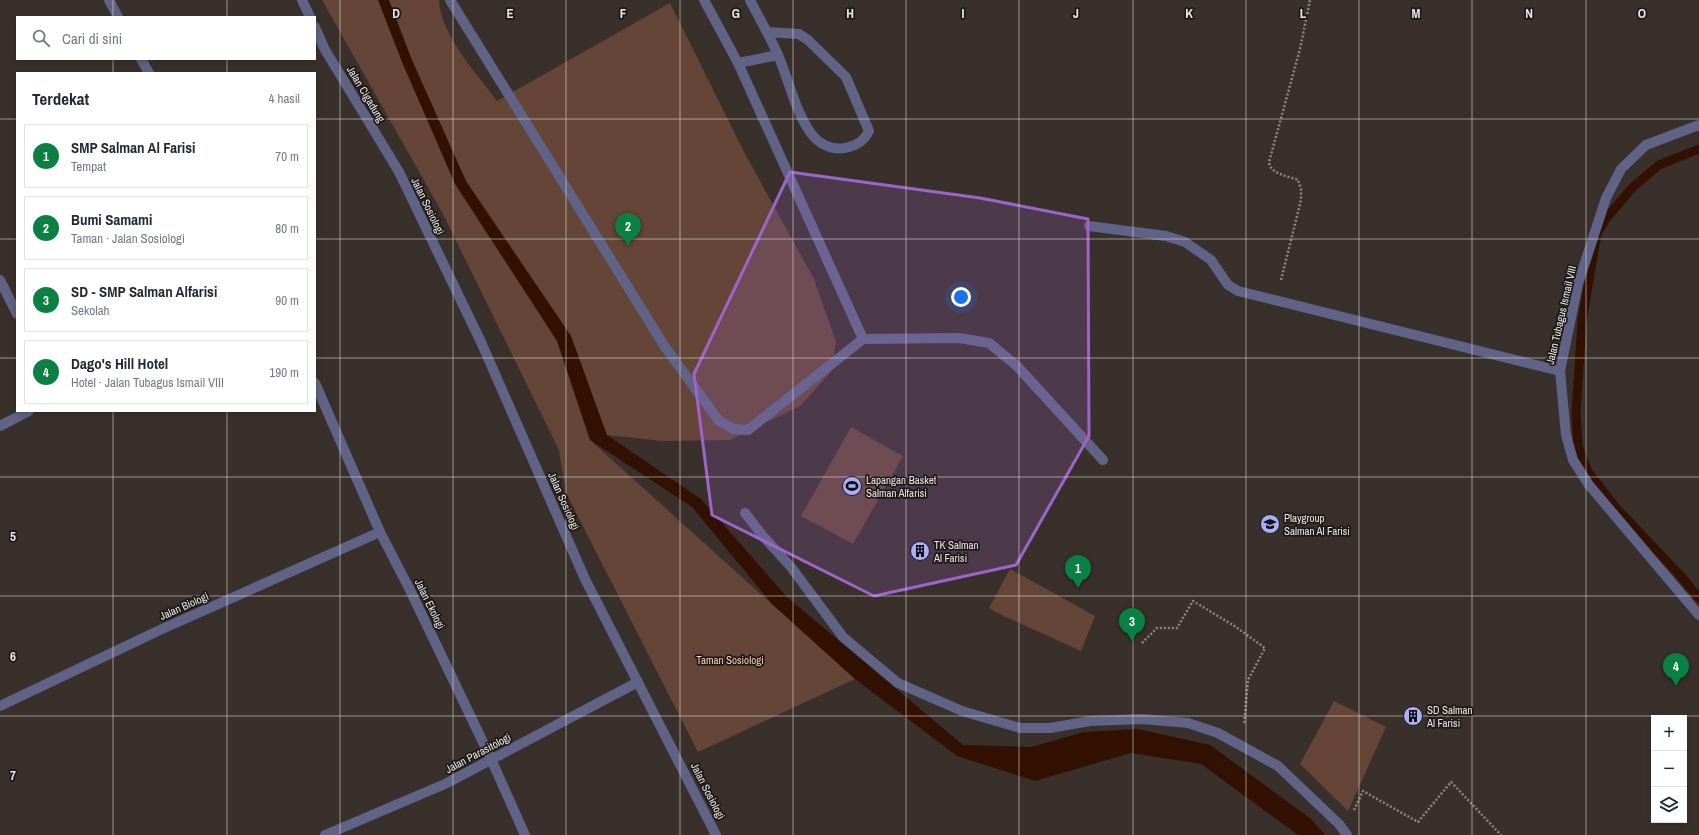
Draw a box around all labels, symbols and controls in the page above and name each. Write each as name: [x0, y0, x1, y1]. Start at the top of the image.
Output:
text: D: [392, 5, 400, 22]
text: E: [506, 5, 514, 22]
text: F: [620, 5, 627, 22]
text: G: [732, 5, 740, 22]
text: H: [846, 5, 854, 22]
text: I: [962, 5, 965, 22]
text: J: [1073, 5, 1079, 22]
text: K: [1185, 5, 1193, 22]
text: L: [1300, 5, 1307, 22]
text: M: [1412, 5, 1421, 22]
text: N: [1525, 5, 1533, 22]
text: O: [1638, 5, 1646, 22]
search box: [16, 16, 316, 60]
icon: search: [30, 27, 52, 49]
text: Cari di sini: [62, 28, 122, 49]
street label: Jalan Cigadung: [344, 63, 388, 125]
text: Terdekat: [32, 87, 89, 110]
text: 4 hasil: [269, 90, 300, 107]
text: SMP Salman Al Farisi: [71, 137, 196, 158]
text: 1: [43, 148, 49, 165]
text: 70 m: [275, 148, 299, 165]
text: Tempat: [71, 158, 106, 175]
street label: Jalan Sosiologi: [408, 175, 448, 237]
text: Bumi Samami: [71, 209, 152, 230]
pin: 2: [615, 213, 641, 246]
text: 2: [43, 220, 49, 237]
text: 80 m: [275, 220, 299, 237]
text: Taman · Jalan Sosiologi: [71, 230, 185, 247]
street label: Jalan Tubagus Ismail VIII: [1543, 264, 1579, 366]
text: SD - SMP Salman Alfarisi: [71, 281, 217, 302]
your location: [951, 287, 971, 307]
text: 3: [43, 292, 49, 309]
text: 90 m: [275, 292, 299, 309]
text: Sekolah: [71, 302, 110, 319]
text: Dago's Hill Hotel: [71, 353, 168, 374]
text: 4: [43, 364, 49, 381]
text: 190 m: [269, 364, 299, 381]
text: Hotel · Jalan Tubagus Ismail VIII: [71, 374, 224, 391]
street label: Jalan Sosiologi: [545, 470, 583, 532]
place label: Lapangan Basket Salman Alfarisi: [866, 473, 937, 500]
sports icon: Lapangan Basket Salman Alfarisi: [841, 475, 863, 497]
place label: Playgroup Salman Al Farisi: [1284, 511, 1350, 538]
school or university icon: Playgroup Salman Al Farisi: [1259, 513, 1281, 535]
text: 5: [10, 528, 16, 545]
place label: TK Salman Al Farisi: [933, 538, 979, 565]
building icon: TK Salman Al Farisi: [909, 540, 931, 562]
pin: 1: [1065, 555, 1091, 588]
street label: Jalan Ekologi: [412, 577, 448, 631]
street label: Jalan Biologi: [157, 589, 211, 623]
pin: 3: [1119, 608, 1145, 641]
text: 6: [10, 648, 16, 665]
park label: Taman Sosiologi: [696, 653, 764, 667]
pin: 4: [1663, 653, 1689, 686]
place label: SD Salman Al Farisi: [1426, 703, 1473, 730]
building icon: SD Salman Al Farisi: [1402, 705, 1424, 727]
map controls: [1651, 715, 1687, 823]
button: +: [1651, 715, 1687, 751]
street label: Jalan Parasitologi: [443, 730, 513, 776]
button: −: [1651, 751, 1687, 787]
street label: Jalan Sosiologi: [688, 760, 728, 822]
text: 7: [10, 767, 16, 784]
button: layers: [1651, 787, 1687, 823]

